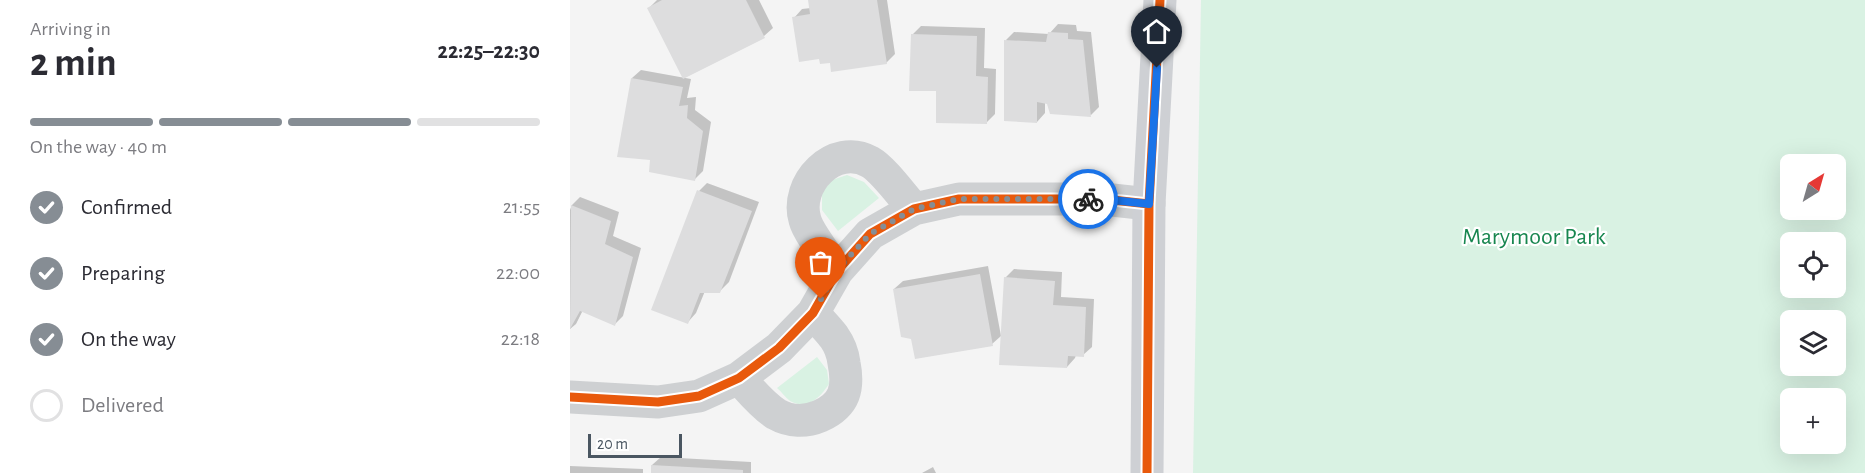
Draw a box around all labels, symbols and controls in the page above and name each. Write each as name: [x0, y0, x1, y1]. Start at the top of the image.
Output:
pin: [1131, 6, 1182, 68]
icon: home: [1140, 15, 1173, 48]
text: Arriving in: [30, 19, 111, 39]
text: 22:25–22:30: [438, 40, 540, 62]
text: 2 min: [30, 44, 117, 83]
text: On the way · 40 m: [30, 137, 167, 157]
north arrow: [1780, 154, 1846, 220]
map controls: [1780, 154, 1846, 454]
courier: [1058, 169, 1118, 229]
icon: bike: [1072, 183, 1105, 216]
icon: check: [30, 191, 63, 224]
text: Confirmed: [81, 196, 172, 218]
text: 21:55: [503, 197, 540, 217]
park label: Marymoor Park: [1462, 225, 1606, 249]
button: locate: [1780, 232, 1846, 298]
pin: [795, 237, 846, 299]
icon: bag: [804, 246, 837, 279]
icon: check: [30, 257, 63, 290]
text: Preparing: [81, 262, 165, 284]
text: 22:00: [496, 263, 540, 283]
button: layers: [1780, 310, 1846, 376]
icon: check: [30, 323, 63, 356]
text: On the way: [81, 328, 176, 350]
text: 22:18: [501, 329, 540, 349]
button: +: [1780, 388, 1846, 454]
text: Delivered: [81, 394, 164, 416]
scale bar: [588, 431, 682, 458]
text: 20 m: [597, 436, 628, 452]

